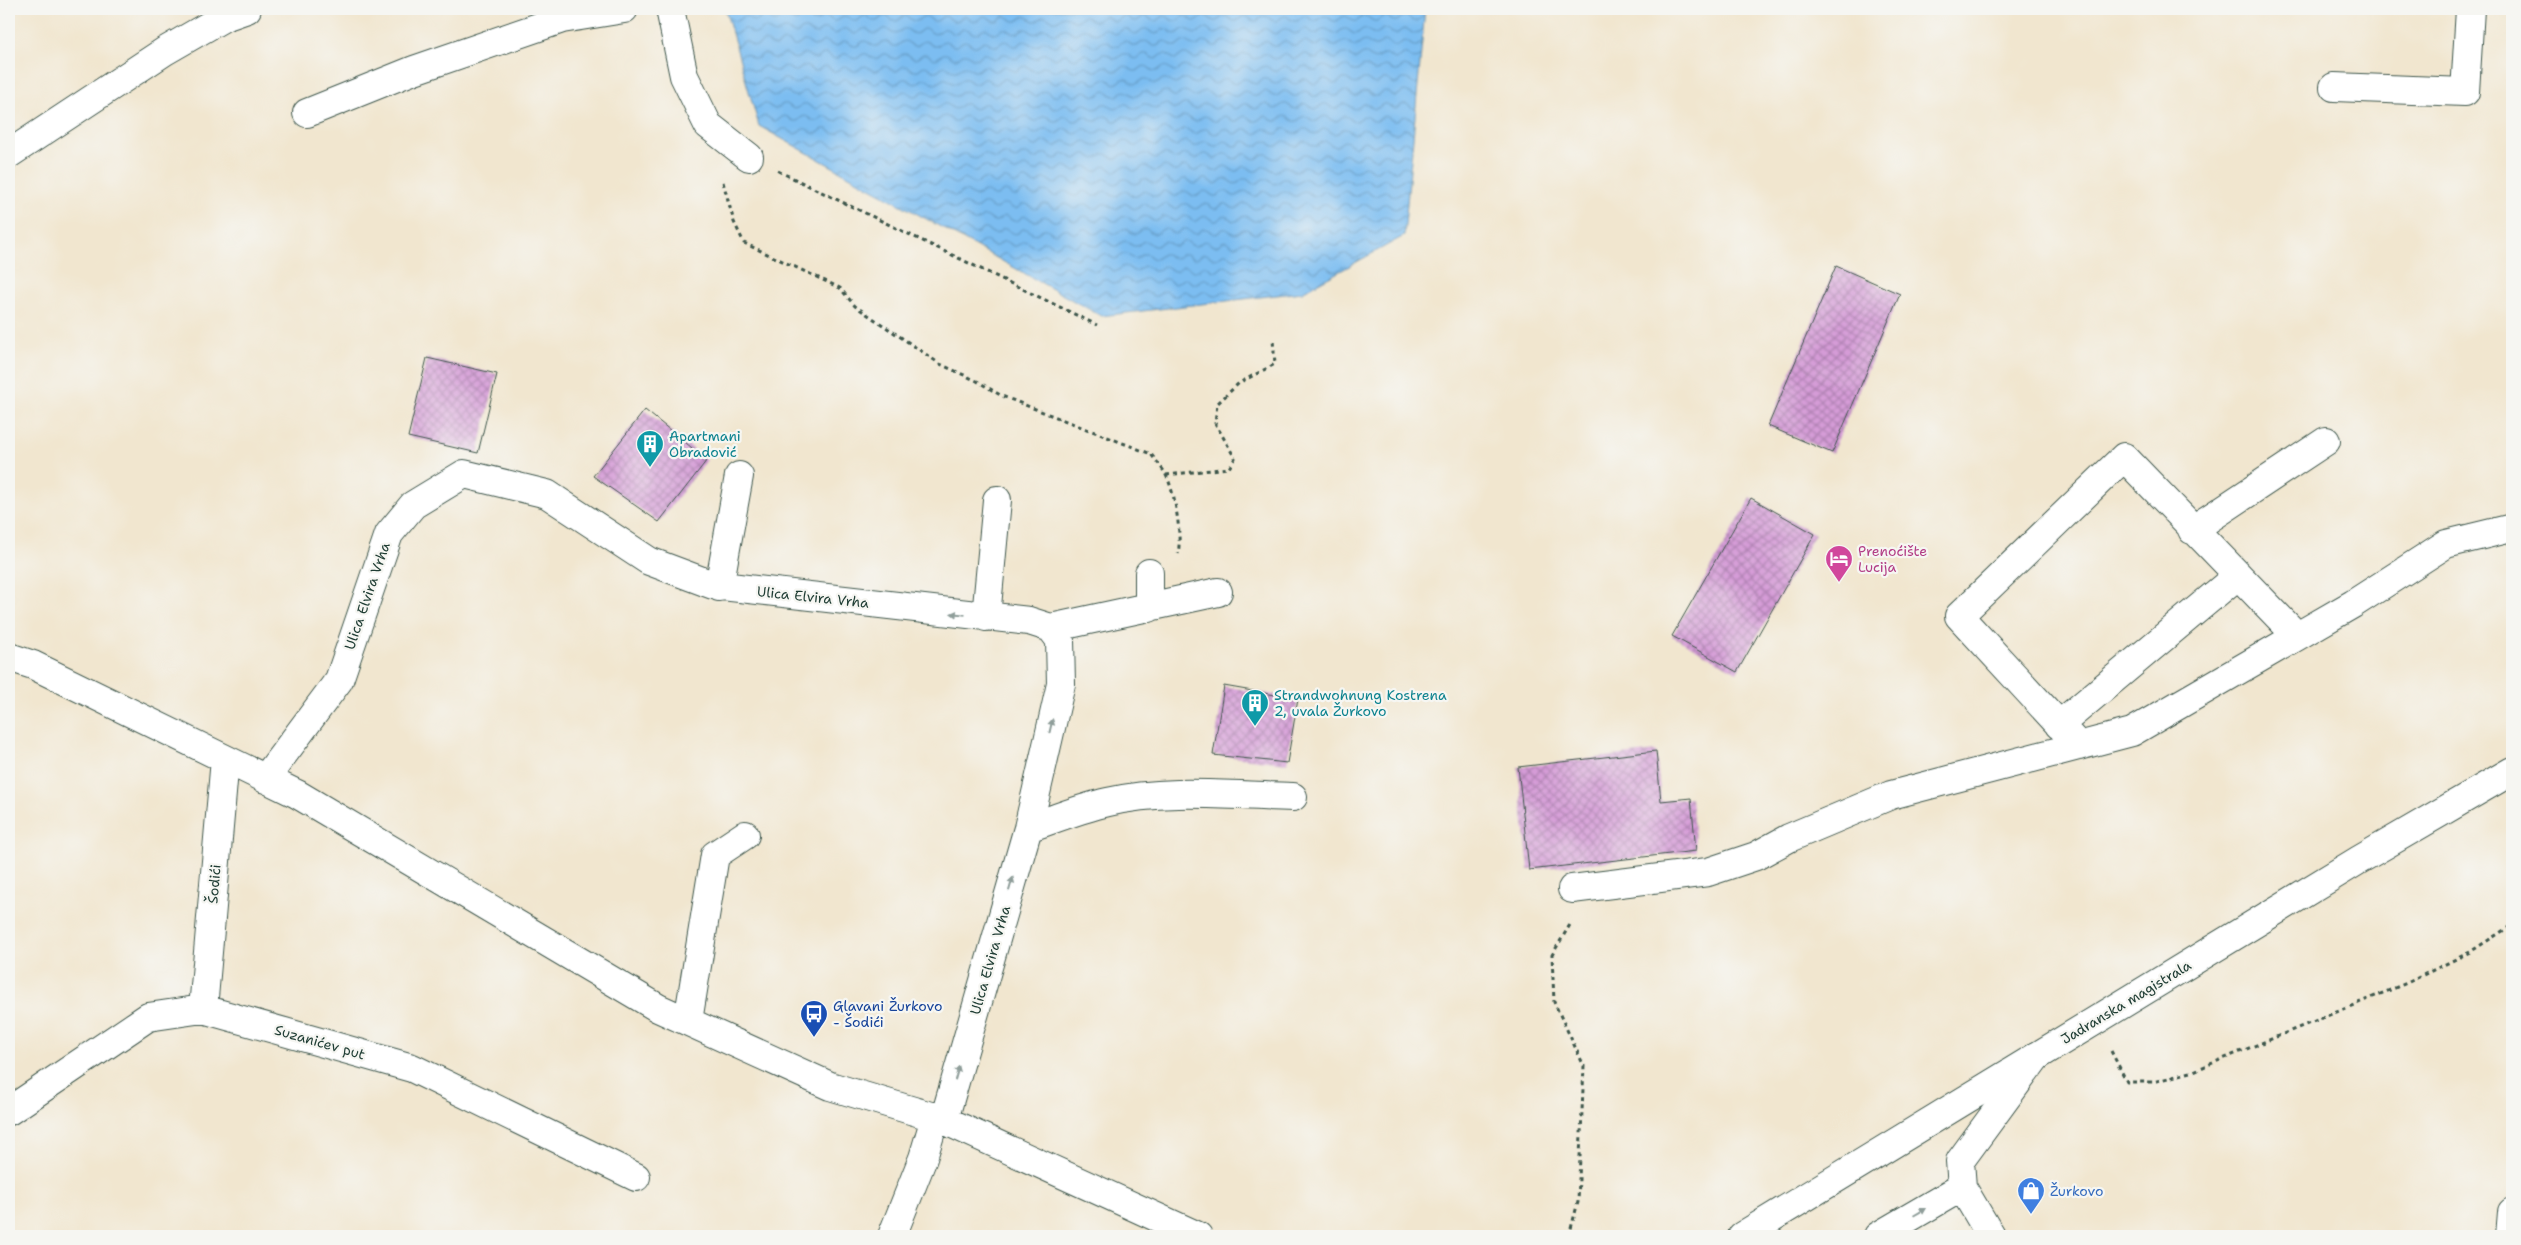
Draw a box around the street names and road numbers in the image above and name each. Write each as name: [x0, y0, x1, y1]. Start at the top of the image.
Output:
street label: Ulica Elvira Vrha: [340, 540, 394, 652]
street label: Ulica Elvira Vrha: [756, 582, 870, 612]
street label: Šodići: [203, 864, 225, 904]
street label: Ulica Elvira Vrha: [966, 903, 1014, 1017]
street label: Jadranska magistrala: [2058, 956, 2195, 1048]
street label: Suzanićev put: [273, 1021, 367, 1063]

